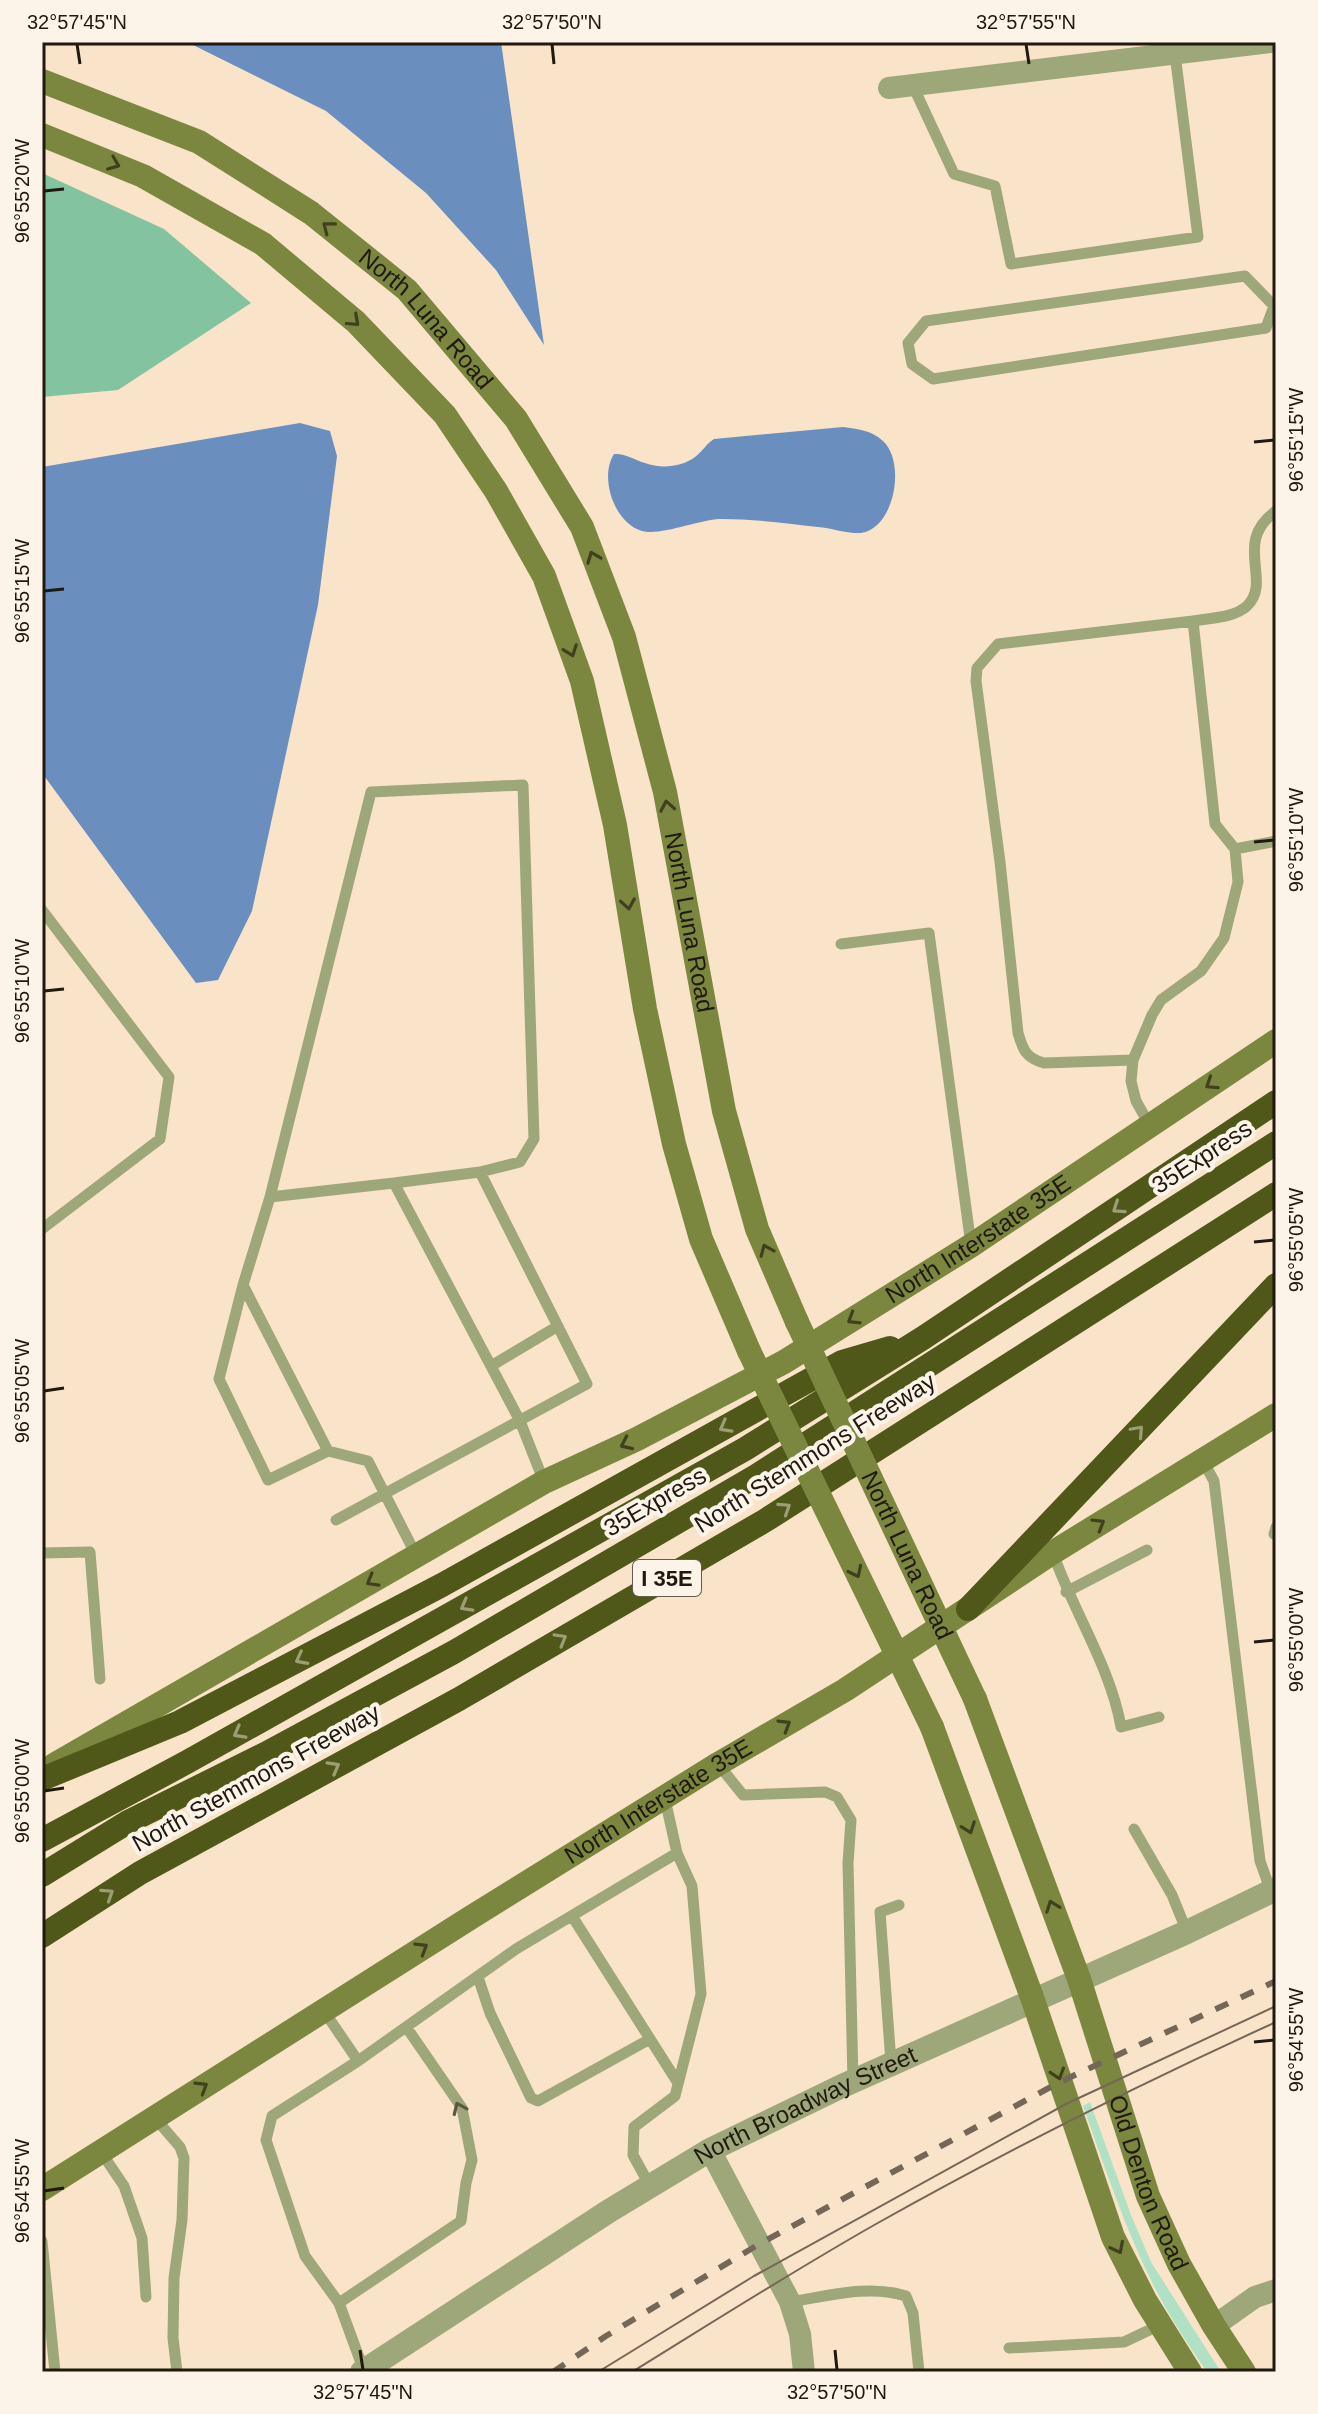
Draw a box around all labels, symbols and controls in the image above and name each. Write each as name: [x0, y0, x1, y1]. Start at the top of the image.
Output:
text: 32°57'45"N: [27, 11, 127, 33]
text: 32°57'50"N: [502, 11, 602, 33]
text: 32°57'55"N: [976, 11, 1076, 33]
text: 96°55'20"W: [11, 139, 33, 243]
one-way arrow: [107, 154, 121, 171]
one-way arrow: [322, 223, 337, 237]
street label: North Luna Road: [354, 243, 499, 394]
one-way arrow: [345, 312, 359, 326]
text: 96°55'15"W: [1285, 388, 1307, 492]
text: 96°55'15"W: [11, 539, 33, 643]
one-way arrow: [586, 551, 603, 565]
one-way arrow: [561, 643, 578, 657]
text: 96°55'10"W: [1285, 788, 1307, 892]
one-way arrow: [660, 799, 677, 813]
street label: North Luna Road: [660, 830, 719, 1014]
one-way arrow: [619, 898, 636, 911]
text: 96°55'10"W: [11, 939, 33, 1043]
one-way arrow: [1205, 1074, 1220, 1089]
street label: 35Express: [1147, 1114, 1257, 1199]
street label: North Interstate 35E: [880, 1169, 1075, 1308]
text: 96°55'05"W: [1285, 1188, 1307, 1292]
one-way arrow: [1112, 1198, 1127, 1213]
one-way arrow: [760, 1244, 776, 1258]
one-way arrow: [847, 1309, 862, 1324]
text: 96°55'05"W: [11, 1339, 33, 1443]
street label: North Stemmons Freeway: [689, 1367, 940, 1538]
one-way arrow: [720, 1417, 734, 1433]
one-way arrow: [1129, 1426, 1143, 1441]
one-way arrow: [619, 1434, 634, 1450]
street label: 35Express: [599, 1462, 711, 1542]
street label: North Luna Road: [856, 1467, 959, 1644]
one-way arrow: [776, 1502, 791, 1517]
one-way arrow: [1090, 1519, 1105, 1534]
road number: I 35E: [633, 1560, 701, 1596]
one-way arrow: [846, 1564, 862, 1579]
one-way arrow: [366, 1571, 381, 1587]
text: 96°55'00"W: [1285, 1588, 1307, 1692]
one-way arrow: [461, 1596, 475, 1612]
one-way arrow: [552, 1633, 567, 1649]
one-way arrow: [294, 1649, 309, 1664]
street label: North Stemmons Freeway: [127, 1698, 384, 1857]
one-way arrow: [777, 1719, 791, 1734]
one-way arrow: [234, 1723, 248, 1739]
street label: North Interstate 35E: [559, 1733, 756, 1869]
text: 96°55'00"W: [11, 1739, 33, 1843]
one-way arrow: [326, 1761, 341, 1776]
one-way arrow: [960, 1821, 976, 1835]
one-way arrow: [99, 1888, 113, 1903]
one-way arrow: [1045, 1900, 1062, 1914]
one-way arrow: [413, 1943, 428, 1958]
text: 96°54'55"W: [1285, 1988, 1307, 2092]
street label: North Broadway Street: [689, 2041, 921, 2170]
one-way arrow: [1048, 2066, 1064, 2080]
one-way arrow: [193, 2082, 208, 2097]
street label: Old Denton Road: [1104, 2092, 1194, 2275]
one-way arrow: [452, 2101, 468, 2116]
text: 96°54'55"W: [11, 2139, 33, 2243]
one-way arrow: [1109, 2239, 1124, 2254]
text: 32°57'45"N: [313, 2381, 413, 2403]
text: 32°57'50"N: [787, 2381, 887, 2403]

